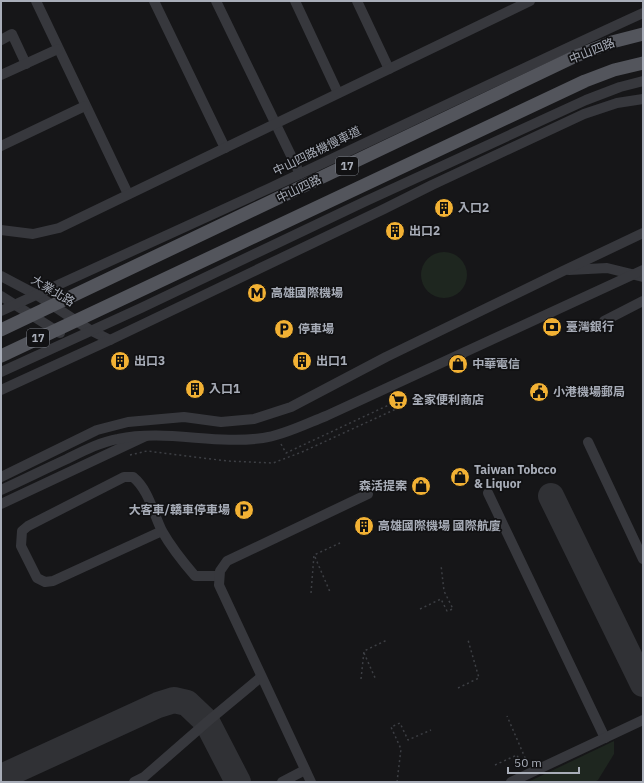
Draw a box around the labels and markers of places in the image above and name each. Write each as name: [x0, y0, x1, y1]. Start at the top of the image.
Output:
building icon: 入口2: [433, 197, 455, 219]
place label: 入口2: [458, 200, 489, 215]
building icon: 出口2: [384, 220, 406, 242]
place label: 出口2: [409, 223, 440, 238]
metro station icon: 高雄國際機場: [246, 282, 268, 304]
place label: 高雄國際機場: [271, 285, 343, 300]
bank icon: 臺灣銀行: [541, 316, 563, 338]
parking icon: 停車場: [273, 318, 295, 340]
place label: 臺灣銀行: [566, 319, 614, 334]
place label: 停車場: [298, 321, 334, 336]
building icon: 出口3: [109, 350, 131, 372]
building icon: 出口1: [291, 350, 313, 372]
place label: 出口3: [134, 353, 165, 368]
place label: 出口1: [316, 353, 347, 368]
shop icon: 中華電信: [447, 353, 469, 375]
place label: 中華電信: [472, 356, 520, 371]
building icon: 入口1: [184, 378, 206, 400]
place label: 入口1: [209, 381, 240, 396]
public building icon: 小港機場郵局: [528, 381, 550, 403]
place label: 小港機場郵局: [553, 384, 625, 399]
supermarket icon: 全家便利商店: [387, 389, 409, 411]
place label: 全家便利商店: [412, 392, 484, 407]
place label: Taiwan Tobcco & Liquor: [474, 462, 557, 491]
shop icon: Taiwan Tobcco & Liquor: [449, 466, 471, 488]
shop icon: 森活提案: [410, 475, 432, 497]
place label: 森活提案: [359, 478, 407, 493]
parking icon: 大客車/轎車停車場: [233, 499, 255, 521]
place label: 大客車/轎車停車場: [128, 502, 230, 517]
building icon: 高雄國際機場 國際航廈: [353, 515, 375, 537]
place label: 高雄國際機場 國際航廈: [378, 518, 501, 533]

